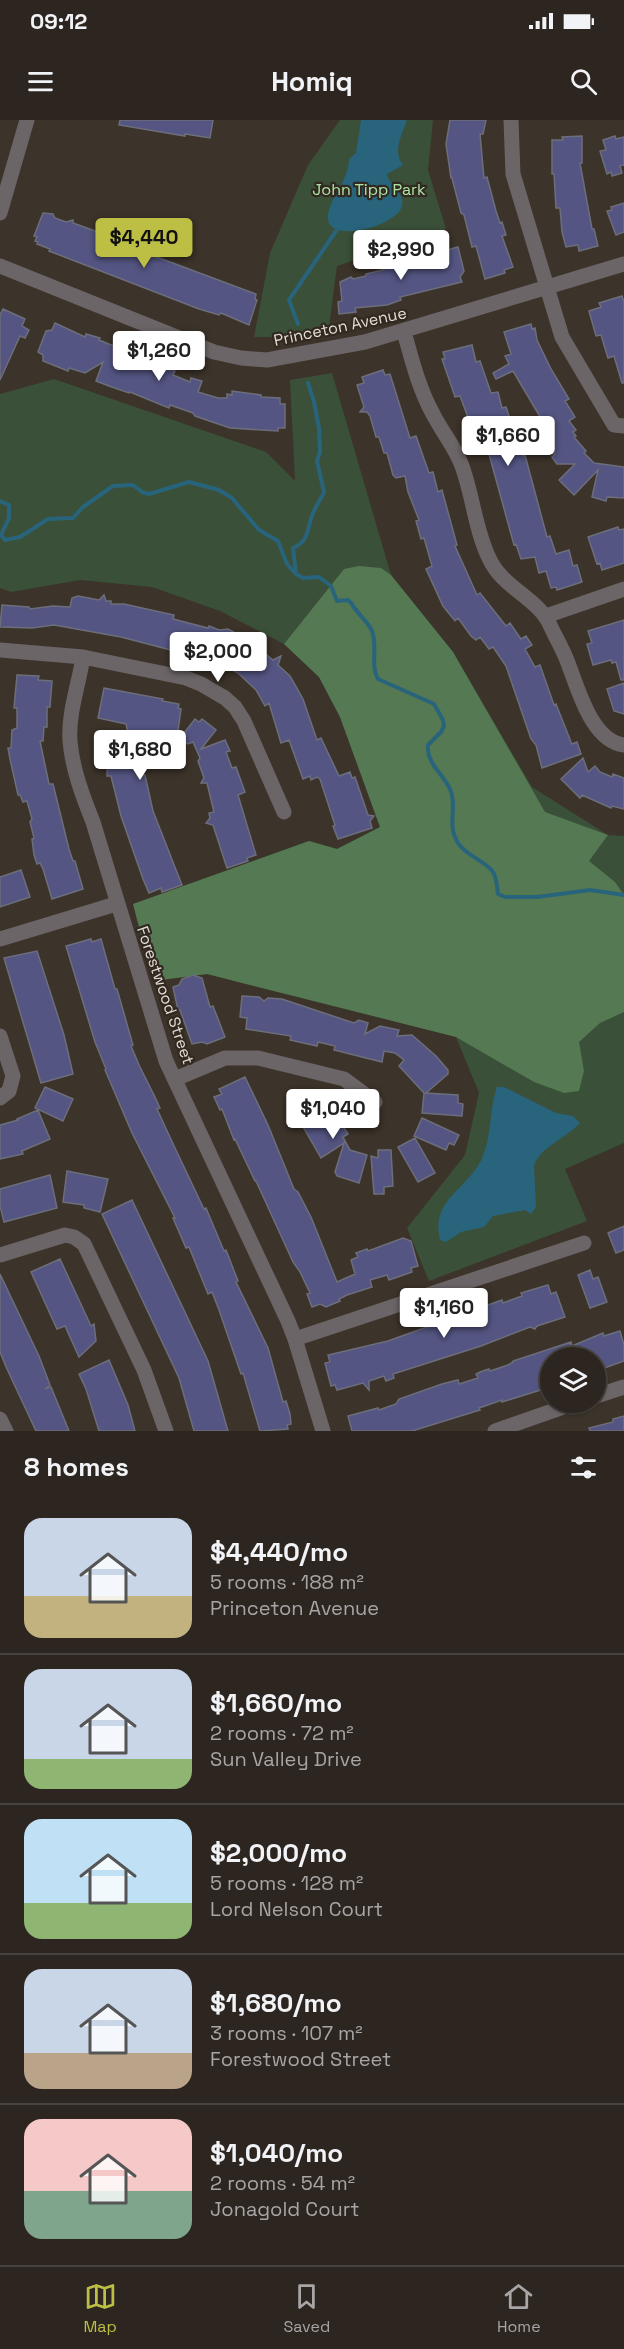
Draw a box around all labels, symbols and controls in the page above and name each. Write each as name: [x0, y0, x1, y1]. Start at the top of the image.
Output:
text: 09:12: [30, 7, 87, 35]
text: Homiq: [271, 64, 353, 99]
icon: menu: [24, 65, 57, 98]
icon: search: [567, 65, 600, 98]
park label: John Tipp Park: [312, 179, 426, 200]
pin: $4,440: [95, 218, 193, 269]
text: $4,440: [109, 224, 179, 250]
pin: $2,990: [352, 230, 450, 281]
text: $2,990: [367, 236, 435, 262]
street label: Princeton Avenue: [272, 302, 408, 351]
pin: $1,260: [110, 331, 208, 382]
text: $1,260: [127, 337, 191, 363]
pin: $1,660: [459, 416, 557, 467]
text: $1,660: [476, 422, 540, 448]
pin: $2,000: [169, 632, 267, 683]
text: $2,000: [184, 638, 252, 664]
pin: $1,680: [91, 730, 189, 781]
text: $1,680: [108, 736, 172, 762]
street label: Forestwood Street: [132, 923, 199, 1067]
pin: $1,040: [284, 1089, 382, 1140]
text: $1,040: [300, 1095, 366, 1121]
pin: $1,160: [395, 1288, 493, 1339]
text: $1,160: [414, 1294, 474, 1320]
map controls: [540, 1347, 606, 1413]
button: layers: [540, 1347, 606, 1413]
text: 8 homes: [24, 1450, 129, 1484]
icon: filters: [567, 1451, 600, 1484]
text: $4,440/mo: [210, 1535, 348, 1569]
icon: home: [72, 1542, 144, 1614]
text: 5 rooms · 188 m²: [210, 1569, 364, 1595]
text: Princeton Avenue: [210, 1595, 379, 1621]
text: $1,660/mo: [210, 1686, 342, 1720]
icon: home: [72, 1693, 144, 1765]
text: 2 rooms · 72 m²: [210, 1720, 354, 1746]
text: Sun Valley Drive: [210, 1746, 362, 1772]
text: $2,000/mo: [210, 1836, 347, 1870]
icon: home: [72, 1843, 144, 1915]
text: 5 rooms · 128 m²: [210, 1870, 363, 1896]
text: Lord Nelson Court: [210, 1896, 383, 1922]
text: $1,680/mo: [210, 1986, 342, 2020]
icon: home: [72, 1993, 144, 2065]
text: 3 rooms · 107 m²: [210, 2020, 363, 2046]
text: Forestwood Street: [210, 2046, 391, 2072]
text: $1,040/mo: [210, 2136, 343, 2170]
icon: home: [72, 2143, 144, 2215]
text: 2 rooms · 54 m²: [210, 2170, 355, 2196]
text: Jonagold Court: [210, 2196, 360, 2222]
tab: Map: [83, 2280, 117, 2337]
tab: Saved: [284, 2280, 330, 2337]
tab: Home: [497, 2280, 541, 2337]

